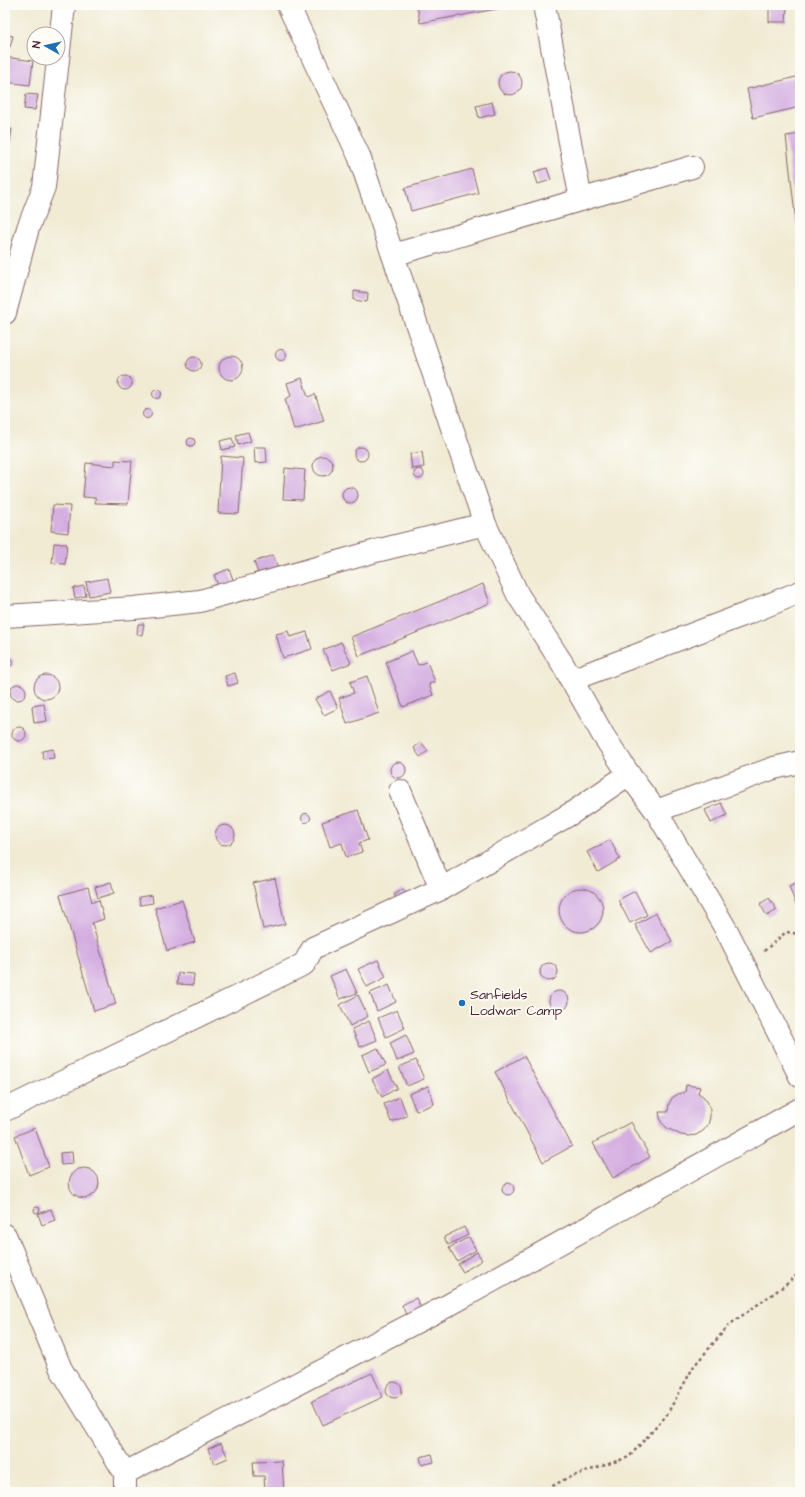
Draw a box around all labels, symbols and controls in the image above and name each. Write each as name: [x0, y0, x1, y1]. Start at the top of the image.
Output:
north arrow: [26, 26, 66, 66]
text: N: [29, 40, 45, 49]
place label: Sanfields Lodwar Camp: [470, 985, 562, 1021]
marker: Sanfields Lodwar Camp: [457, 998, 467, 1008]

